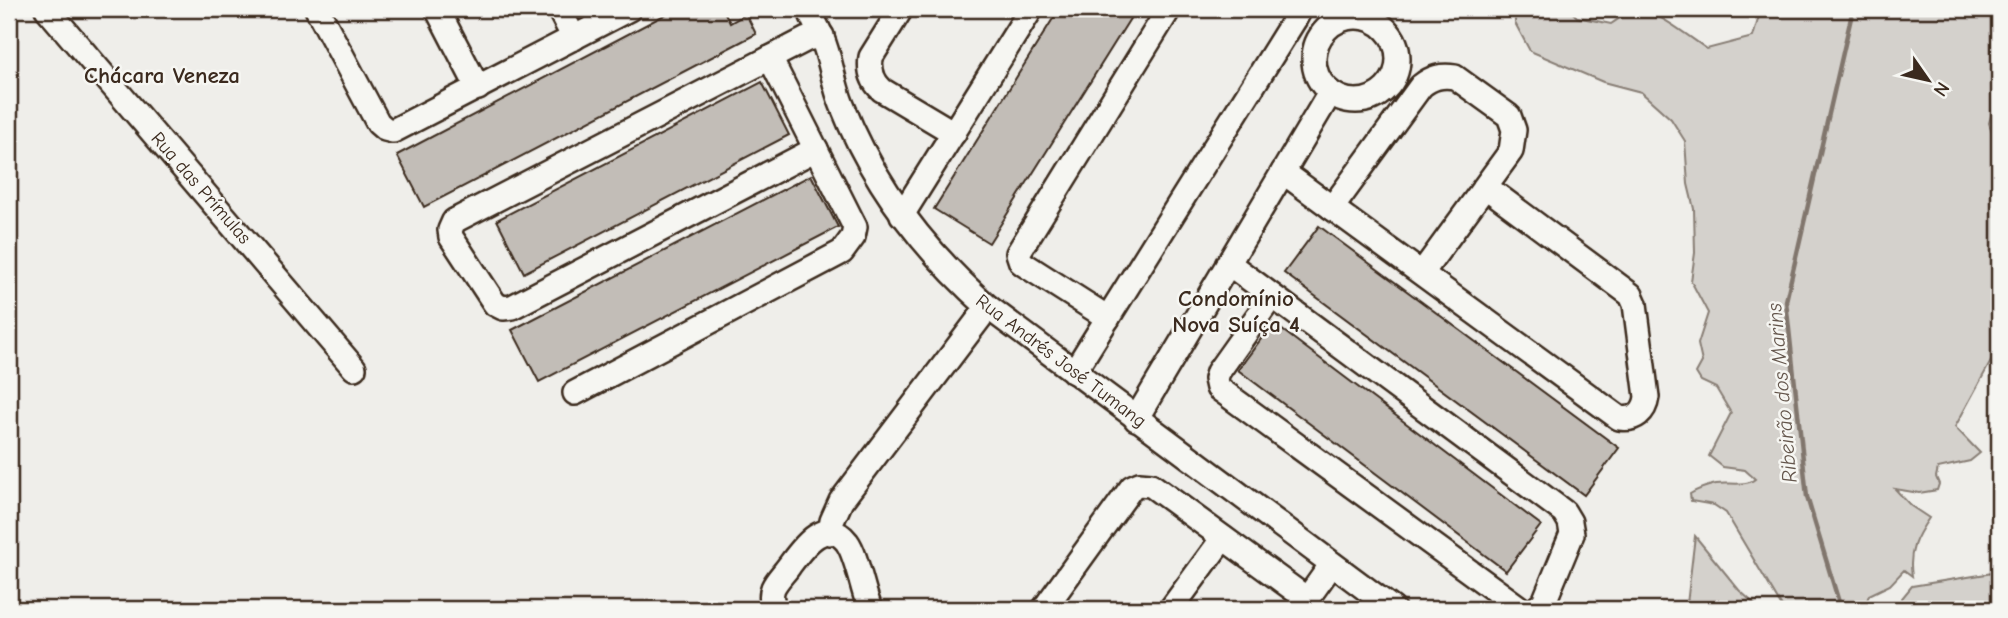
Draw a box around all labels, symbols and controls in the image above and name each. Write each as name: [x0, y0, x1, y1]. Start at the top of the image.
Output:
north arrow: [1892, 46, 1962, 116]
district label: Chácara Veneza: [84, 62, 240, 89]
text: N: [1929, 78, 1954, 100]
street label: Rua das Prímulas: [146, 128, 256, 249]
district label: Condomínio Nova Suíça 4: [1172, 285, 1300, 338]
street label: Rua Andrés José Tumang: [971, 290, 1151, 432]
water label: Ribeirão dos Marins: [1762, 302, 1802, 484]

